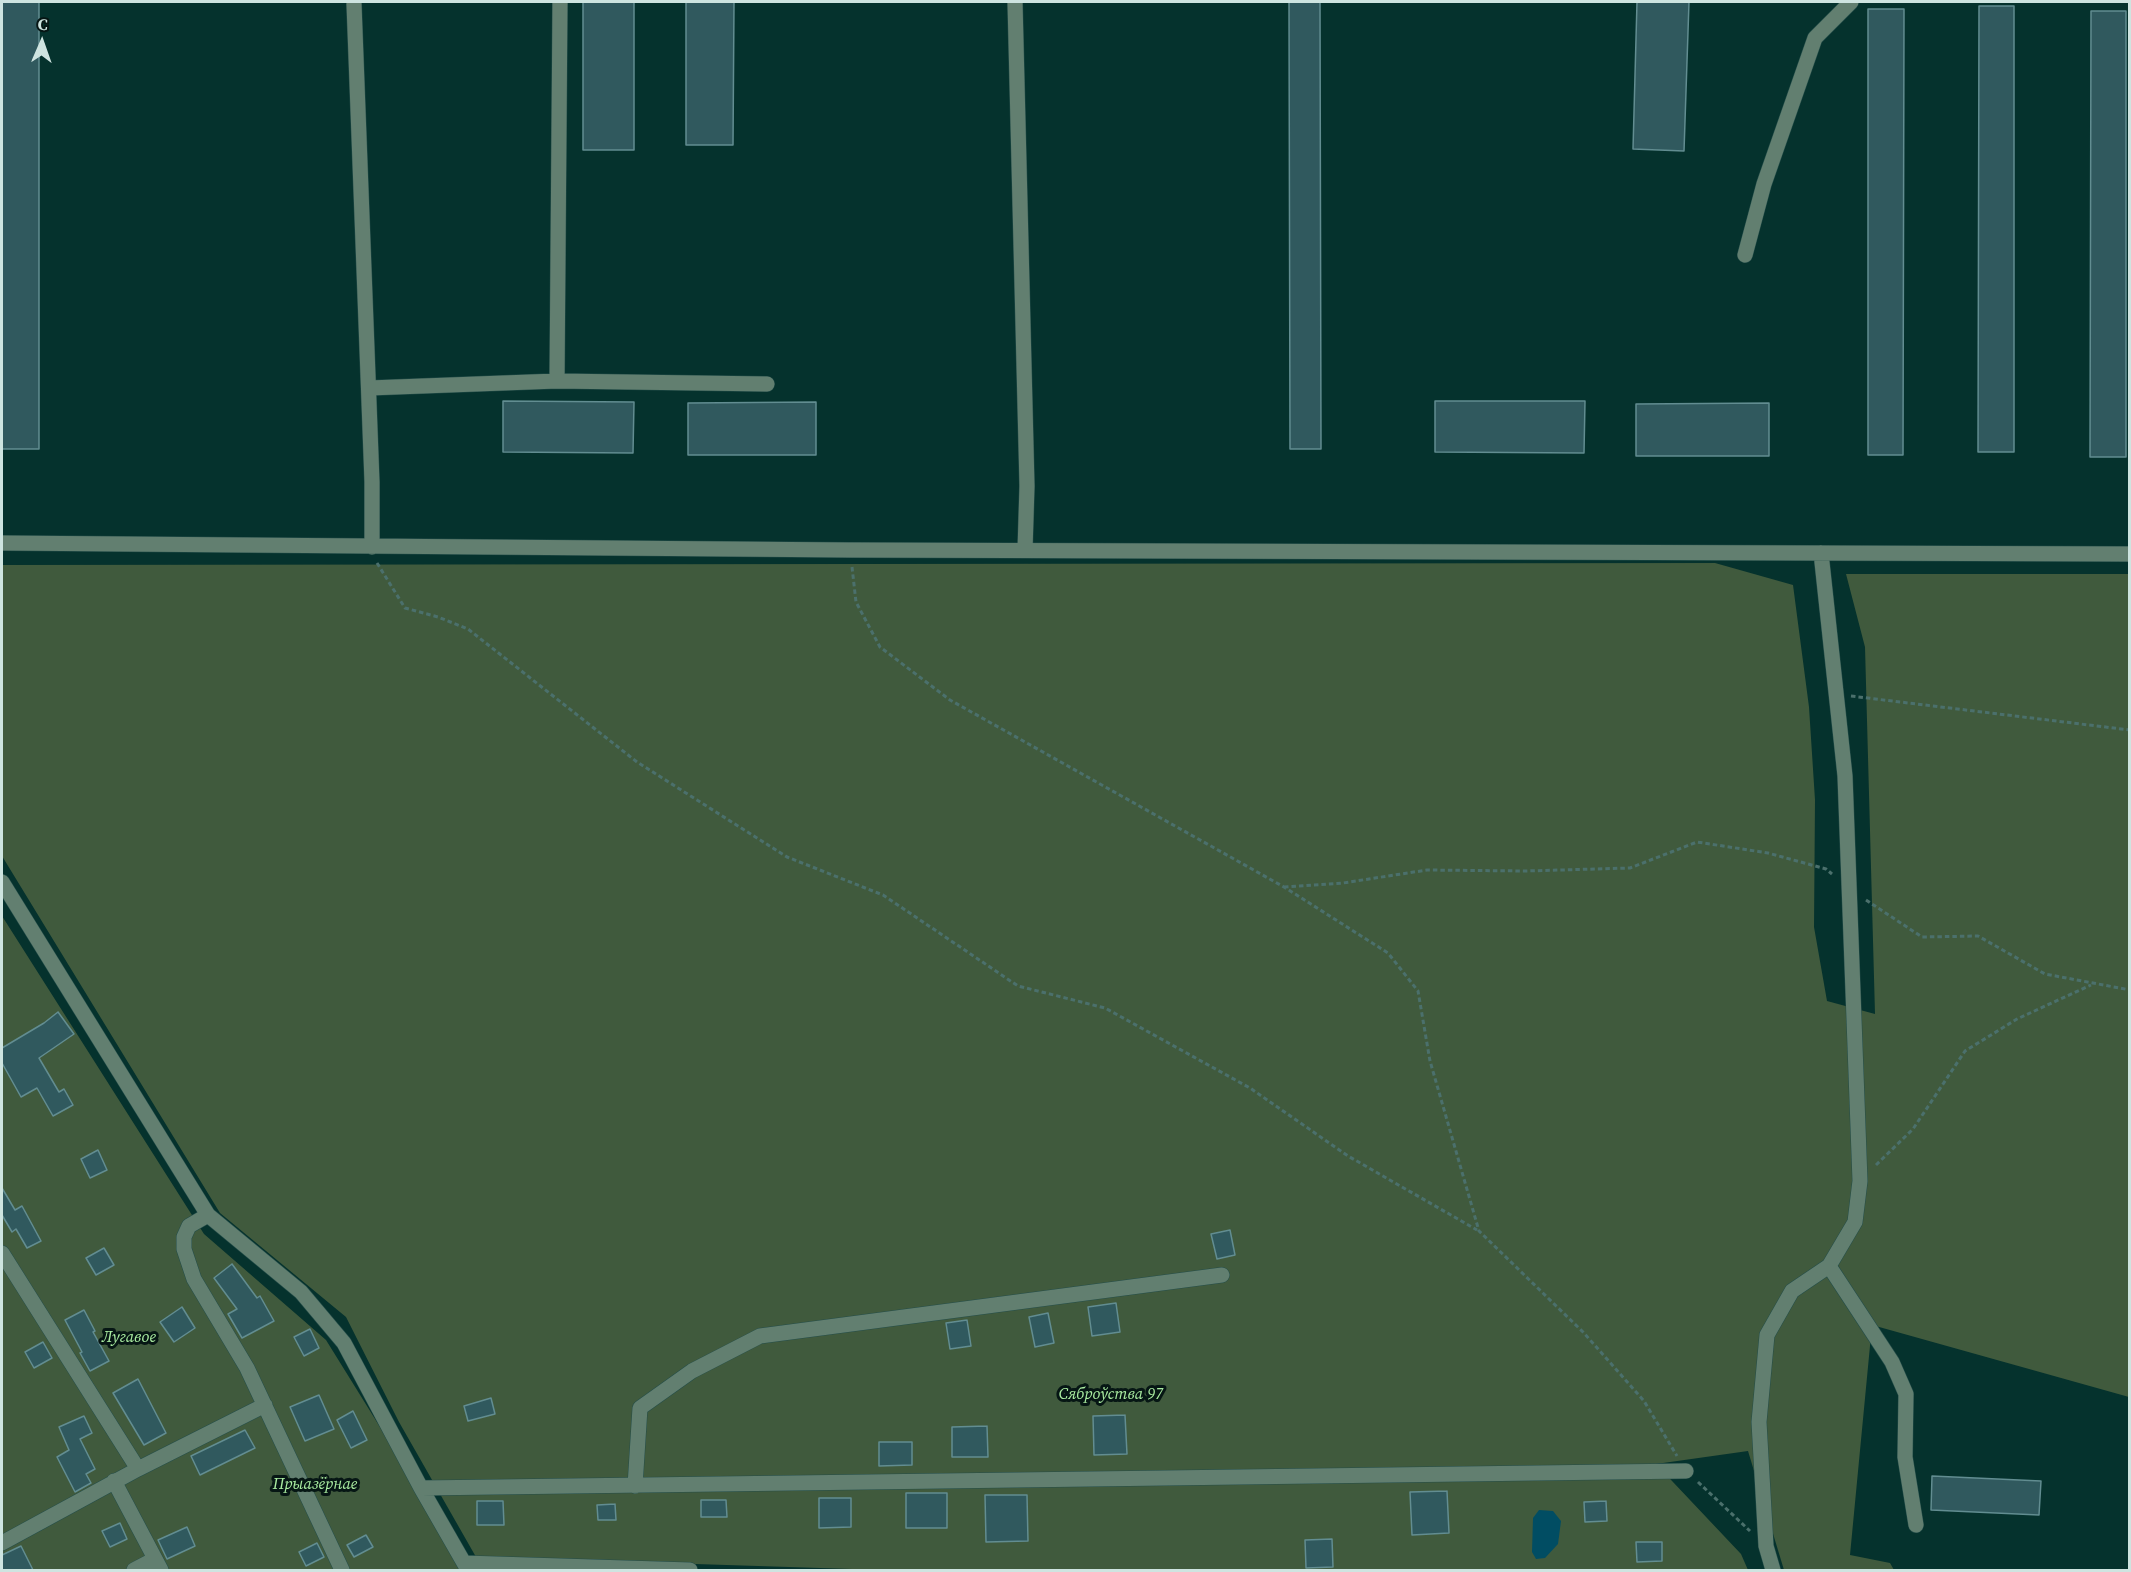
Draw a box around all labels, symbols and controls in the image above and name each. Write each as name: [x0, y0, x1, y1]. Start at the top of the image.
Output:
north arrow: [12, 12, 72, 72]
text: С: [37, 13, 48, 35]
park label: Лугавое: [102, 1328, 156, 1348]
park label: Сяброўства 97: [1059, 1385, 1163, 1405]
park label: Прыазёрнае: [273, 1475, 357, 1495]

